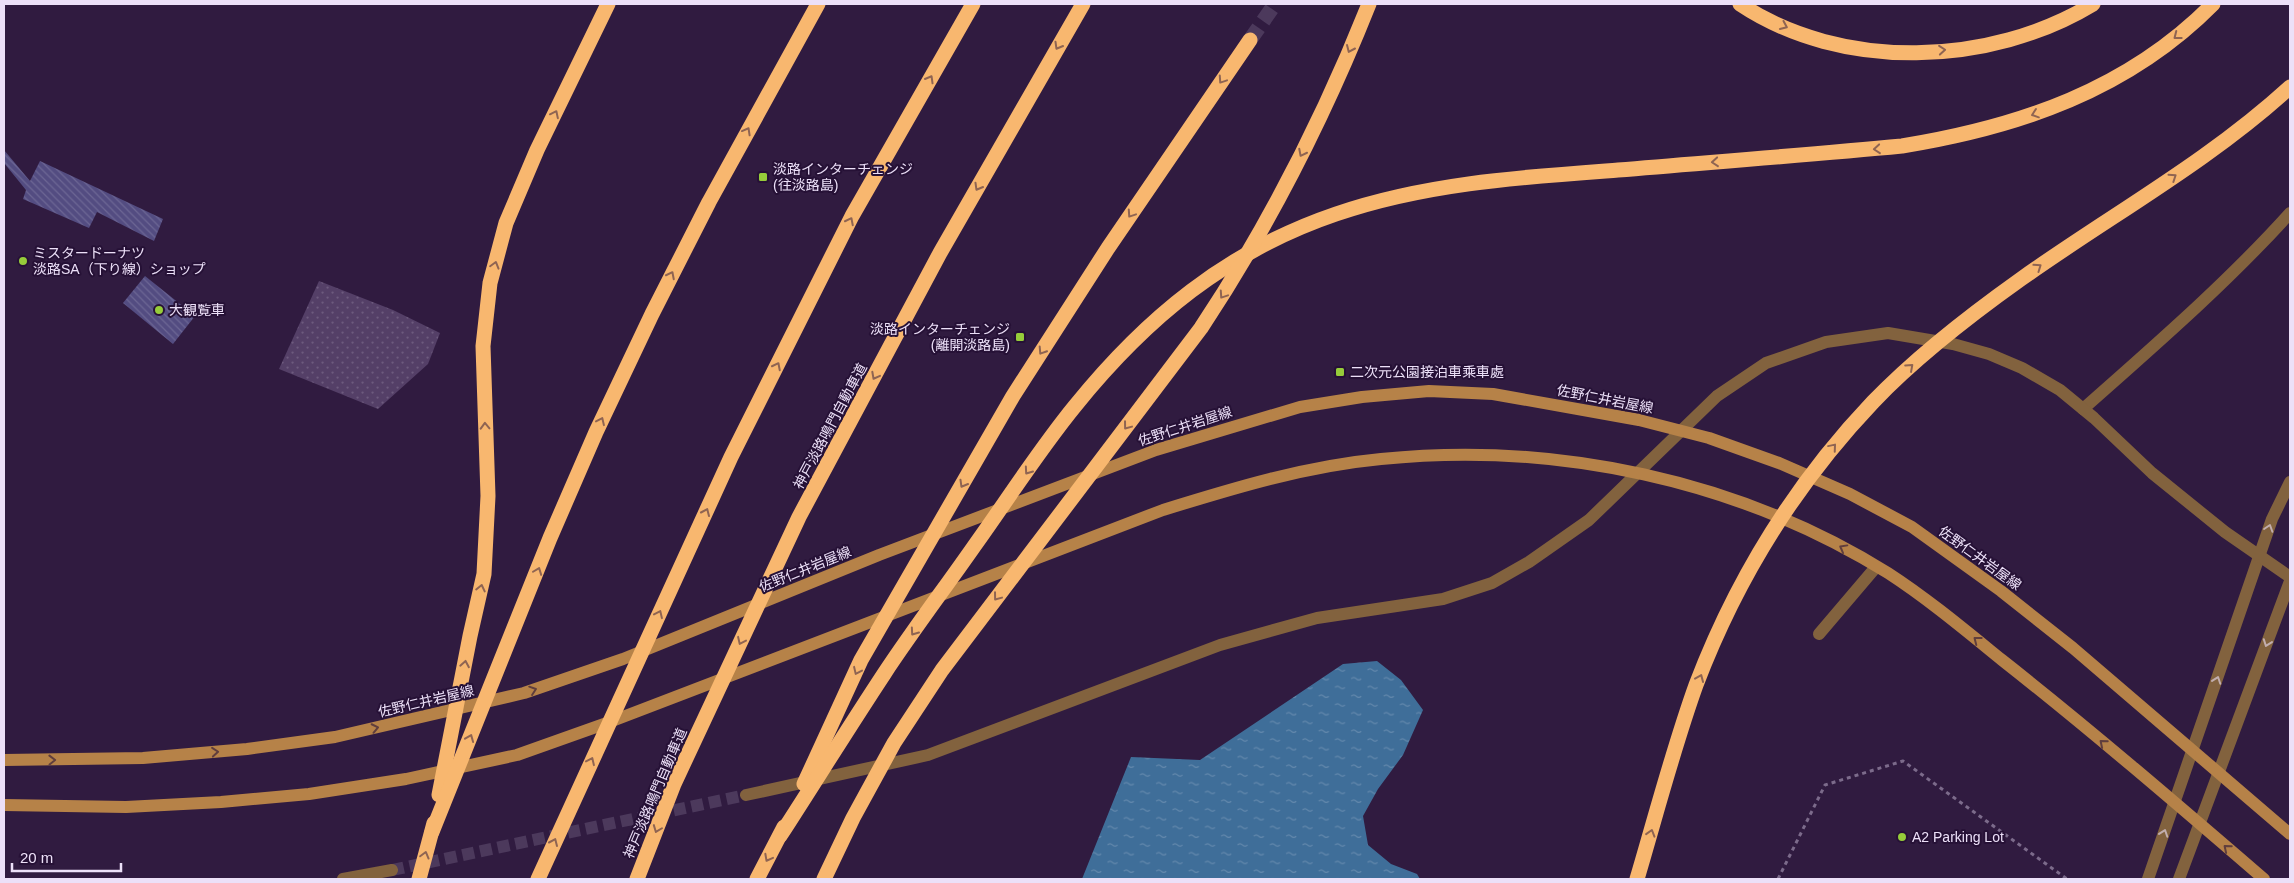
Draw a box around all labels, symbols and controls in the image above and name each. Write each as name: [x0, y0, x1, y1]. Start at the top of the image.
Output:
one-way arrow: [1779, 20, 1788, 30]
one-way arrow: [2173, 31, 2182, 40]
one-way arrow: [1055, 40, 1065, 49]
one-way arrow: [1345, 44, 1356, 53]
one-way arrow: [1939, 45, 1947, 56]
one-way arrow: [1219, 74, 1228, 84]
one-way arrow: [924, 76, 934, 85]
one-way arrow: [2031, 108, 2040, 118]
one-way arrow: [549, 111, 559, 120]
one-way arrow: [741, 128, 751, 137]
one-way arrow: [1872, 143, 1880, 154]
one-way arrow: [1298, 148, 1308, 157]
one-way arrow: [1711, 156, 1719, 167]
place label: 淡路インターチェンジ (往淡路島): [773, 161, 913, 193]
marker: 淡路インターチェンジ (往淡路島): [757, 171, 769, 183]
one-way arrow: [2168, 174, 2177, 183]
one-way arrow: [974, 182, 984, 191]
one-way arrow: [1128, 209, 1137, 218]
one-way arrow: [844, 217, 854, 226]
place label: ミスタードーナツ 淡路SA（下り線）ショップ: [33, 245, 206, 277]
marker: ミスタードーナツ 淡路SA（下り線）ショップ: [17, 255, 29, 267]
one-way arrow: [489, 261, 499, 270]
one-way arrow: [2032, 264, 2042, 273]
one-way arrow: [665, 271, 675, 280]
one-way arrow: [1220, 289, 1229, 299]
place label: 大観覧車: [169, 302, 225, 318]
marker: 大観覧車: [153, 304, 165, 316]
place label: 淡路インターチェンジ (離開淡路島): [870, 321, 1010, 353]
marker: 淡路インターチェンジ (離開淡路島): [1014, 331, 1026, 343]
one-way arrow: [1039, 345, 1049, 354]
street label: 神戸淡路鳴門自動車道: [790, 360, 870, 492]
one-way arrow: [771, 362, 781, 371]
place label: 二次元公園接泊車乘車處: [1350, 364, 1504, 380]
one-way arrow: [1905, 364, 1914, 373]
marker: 二次元公園接泊車乘車處: [1334, 366, 1346, 378]
one-way arrow: [871, 370, 881, 379]
street label: 佐野仁井岩屋線: [1555, 382, 1655, 416]
street label: 佐野仁井岩屋線: [1136, 403, 1234, 449]
one-way arrow: [595, 418, 605, 427]
one-way arrow: [1124, 420, 1132, 429]
one-way arrow: [480, 422, 491, 430]
one-way arrow: [1827, 444, 1835, 453]
one-way arrow: [1025, 465, 1034, 474]
one-way arrow: [959, 478, 969, 487]
one-way arrow: [700, 508, 710, 517]
street label: 佐野仁井岩屋線: [1936, 523, 2024, 593]
one-way arrow: [2263, 524, 2273, 532]
street label: 佐野仁井岩屋線: [757, 543, 853, 595]
one-way arrow: [1840, 545, 1849, 555]
one-way arrow: [531, 567, 542, 576]
one-way arrow: [475, 584, 486, 593]
one-way arrow: [995, 591, 1003, 600]
one-way arrow: [653, 610, 663, 619]
one-way arrow: [911, 626, 920, 636]
one-way arrow: [737, 636, 747, 645]
one-way arrow: [1974, 638, 1983, 646]
one-way arrow: [2263, 638, 2273, 647]
one-way arrow: [460, 659, 470, 668]
one-way arrow: [853, 665, 863, 674]
one-way arrow: [1693, 674, 1704, 683]
one-way arrow: [2211, 676, 2221, 684]
street label: 佐野仁井岩屋線: [376, 682, 476, 720]
one-way arrow: [528, 686, 537, 696]
one-way arrow: [371, 723, 380, 734]
street label: 神戸淡路鳴門自動車道: [620, 725, 690, 861]
one-way arrow: [464, 734, 475, 743]
one-way arrow: [2100, 740, 2109, 748]
one-way arrow: [211, 747, 219, 758]
one-way arrow: [49, 755, 57, 765]
one-way arrow: [584, 757, 595, 766]
one-way arrow: [652, 824, 663, 833]
one-way arrow: [1645, 829, 1655, 837]
place label: A2 Parking Lot: [1912, 829, 2004, 845]
one-way arrow: [2158, 829, 2168, 838]
marker: A2 Parking Lot: [1896, 831, 1908, 843]
one-way arrow: [547, 838, 558, 847]
scale bar: [12, 840, 121, 872]
one-way arrow: [2224, 844, 2233, 853]
text: 20 m: [20, 849, 53, 866]
one-way arrow: [420, 852, 430, 860]
one-way arrow: [764, 852, 774, 861]

